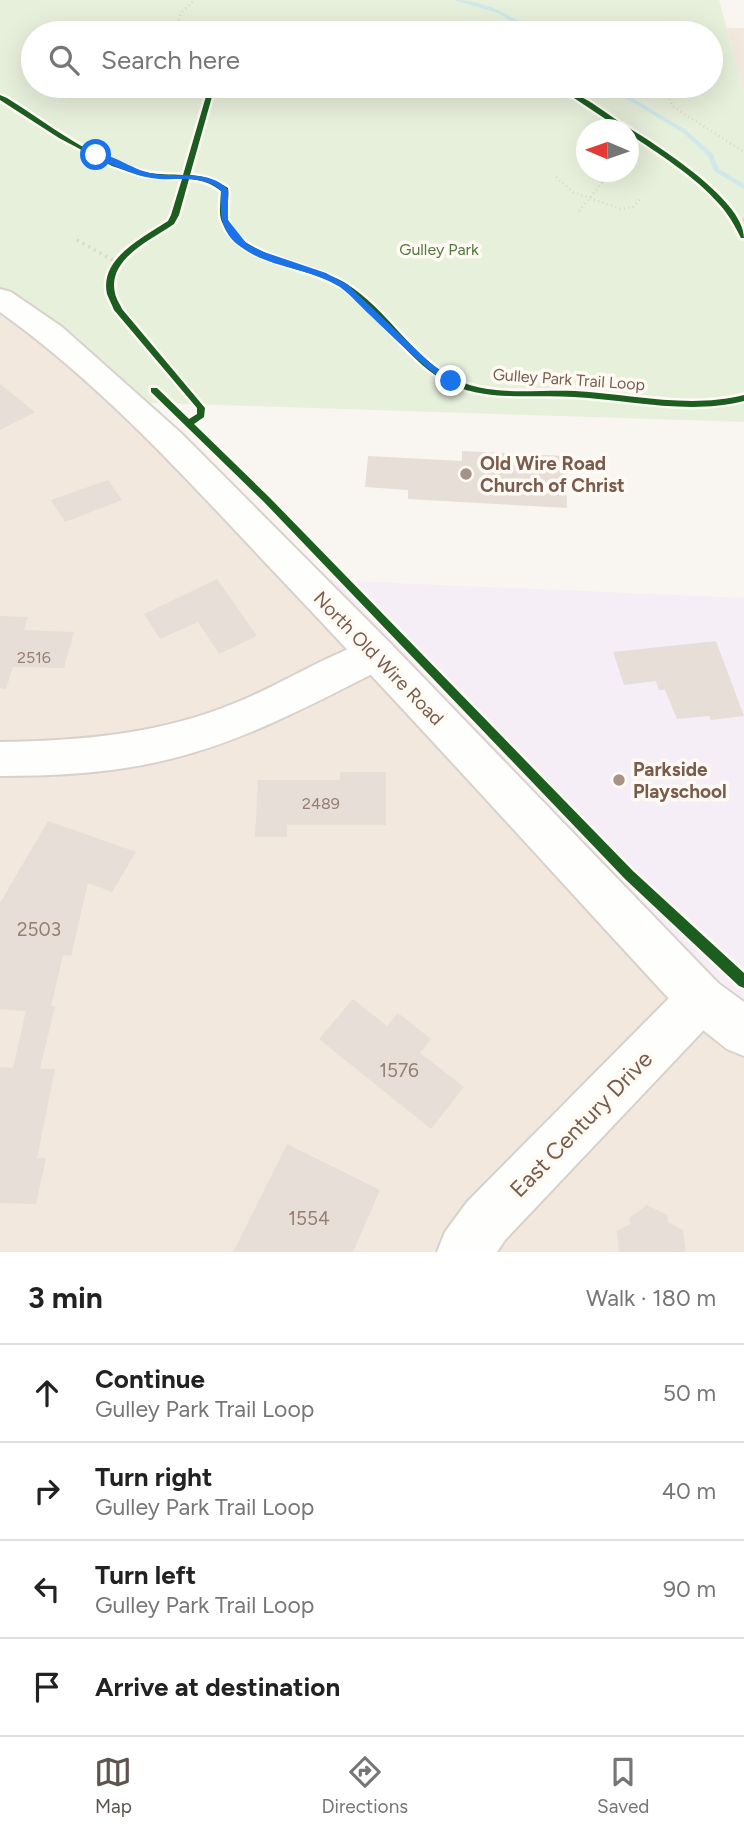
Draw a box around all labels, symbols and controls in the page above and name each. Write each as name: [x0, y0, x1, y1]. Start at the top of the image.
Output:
search box: [21, 21, 723, 98]
icon: search: [45, 41, 83, 79]
text: Search here: [101, 44, 240, 76]
north arrow: [576, 119, 639, 182]
route start: [80, 139, 111, 170]
park label: Gulley Park: [399, 240, 479, 259]
route end: [435, 365, 466, 396]
street label: Gulley Park Trail Loop: [492, 365, 646, 394]
place label: Old Wire Road Church of Christ: [480, 452, 625, 497]
marker: Old Wire Road Church of Christ: [458, 466, 474, 482]
street label: North Old Wire Road: [309, 587, 448, 730]
house number: 2516: [17, 648, 51, 667]
place label: Parkside Playschool: [633, 758, 727, 803]
marker: Parkside Playschool: [611, 772, 627, 788]
house number: 2489: [302, 794, 340, 813]
house number: 2503: [17, 918, 61, 941]
street label: East Century Drive: [504, 1045, 658, 1203]
house number: 1576: [379, 1059, 419, 1082]
house number: 1554: [288, 1207, 330, 1230]
text: 3 min: [28, 1279, 103, 1316]
text: Walk · 180 m: [586, 1284, 716, 1312]
text: Continue: [95, 1363, 205, 1395]
icon: ahead: [28, 1374, 66, 1412]
text: 50 m: [663, 1379, 716, 1407]
text: Gulley Park Trail Loop: [95, 1395, 314, 1423]
text: Turn right: [95, 1461, 212, 1493]
icon: right: [28, 1472, 66, 1510]
text: 40 m: [662, 1477, 716, 1505]
text: Gulley Park Trail Loop: [95, 1493, 314, 1521]
text: Turn left: [95, 1559, 196, 1591]
icon: left: [28, 1570, 66, 1608]
text: 90 m: [663, 1575, 716, 1603]
text: Gulley Park Trail Loop: [95, 1591, 314, 1619]
icon: arrive: [28, 1668, 66, 1706]
text: Arrive at destination: [95, 1671, 340, 1703]
tab: Map: [94, 1753, 132, 1818]
tab: Directions: [321, 1753, 408, 1818]
tab: Saved: [597, 1753, 649, 1818]

